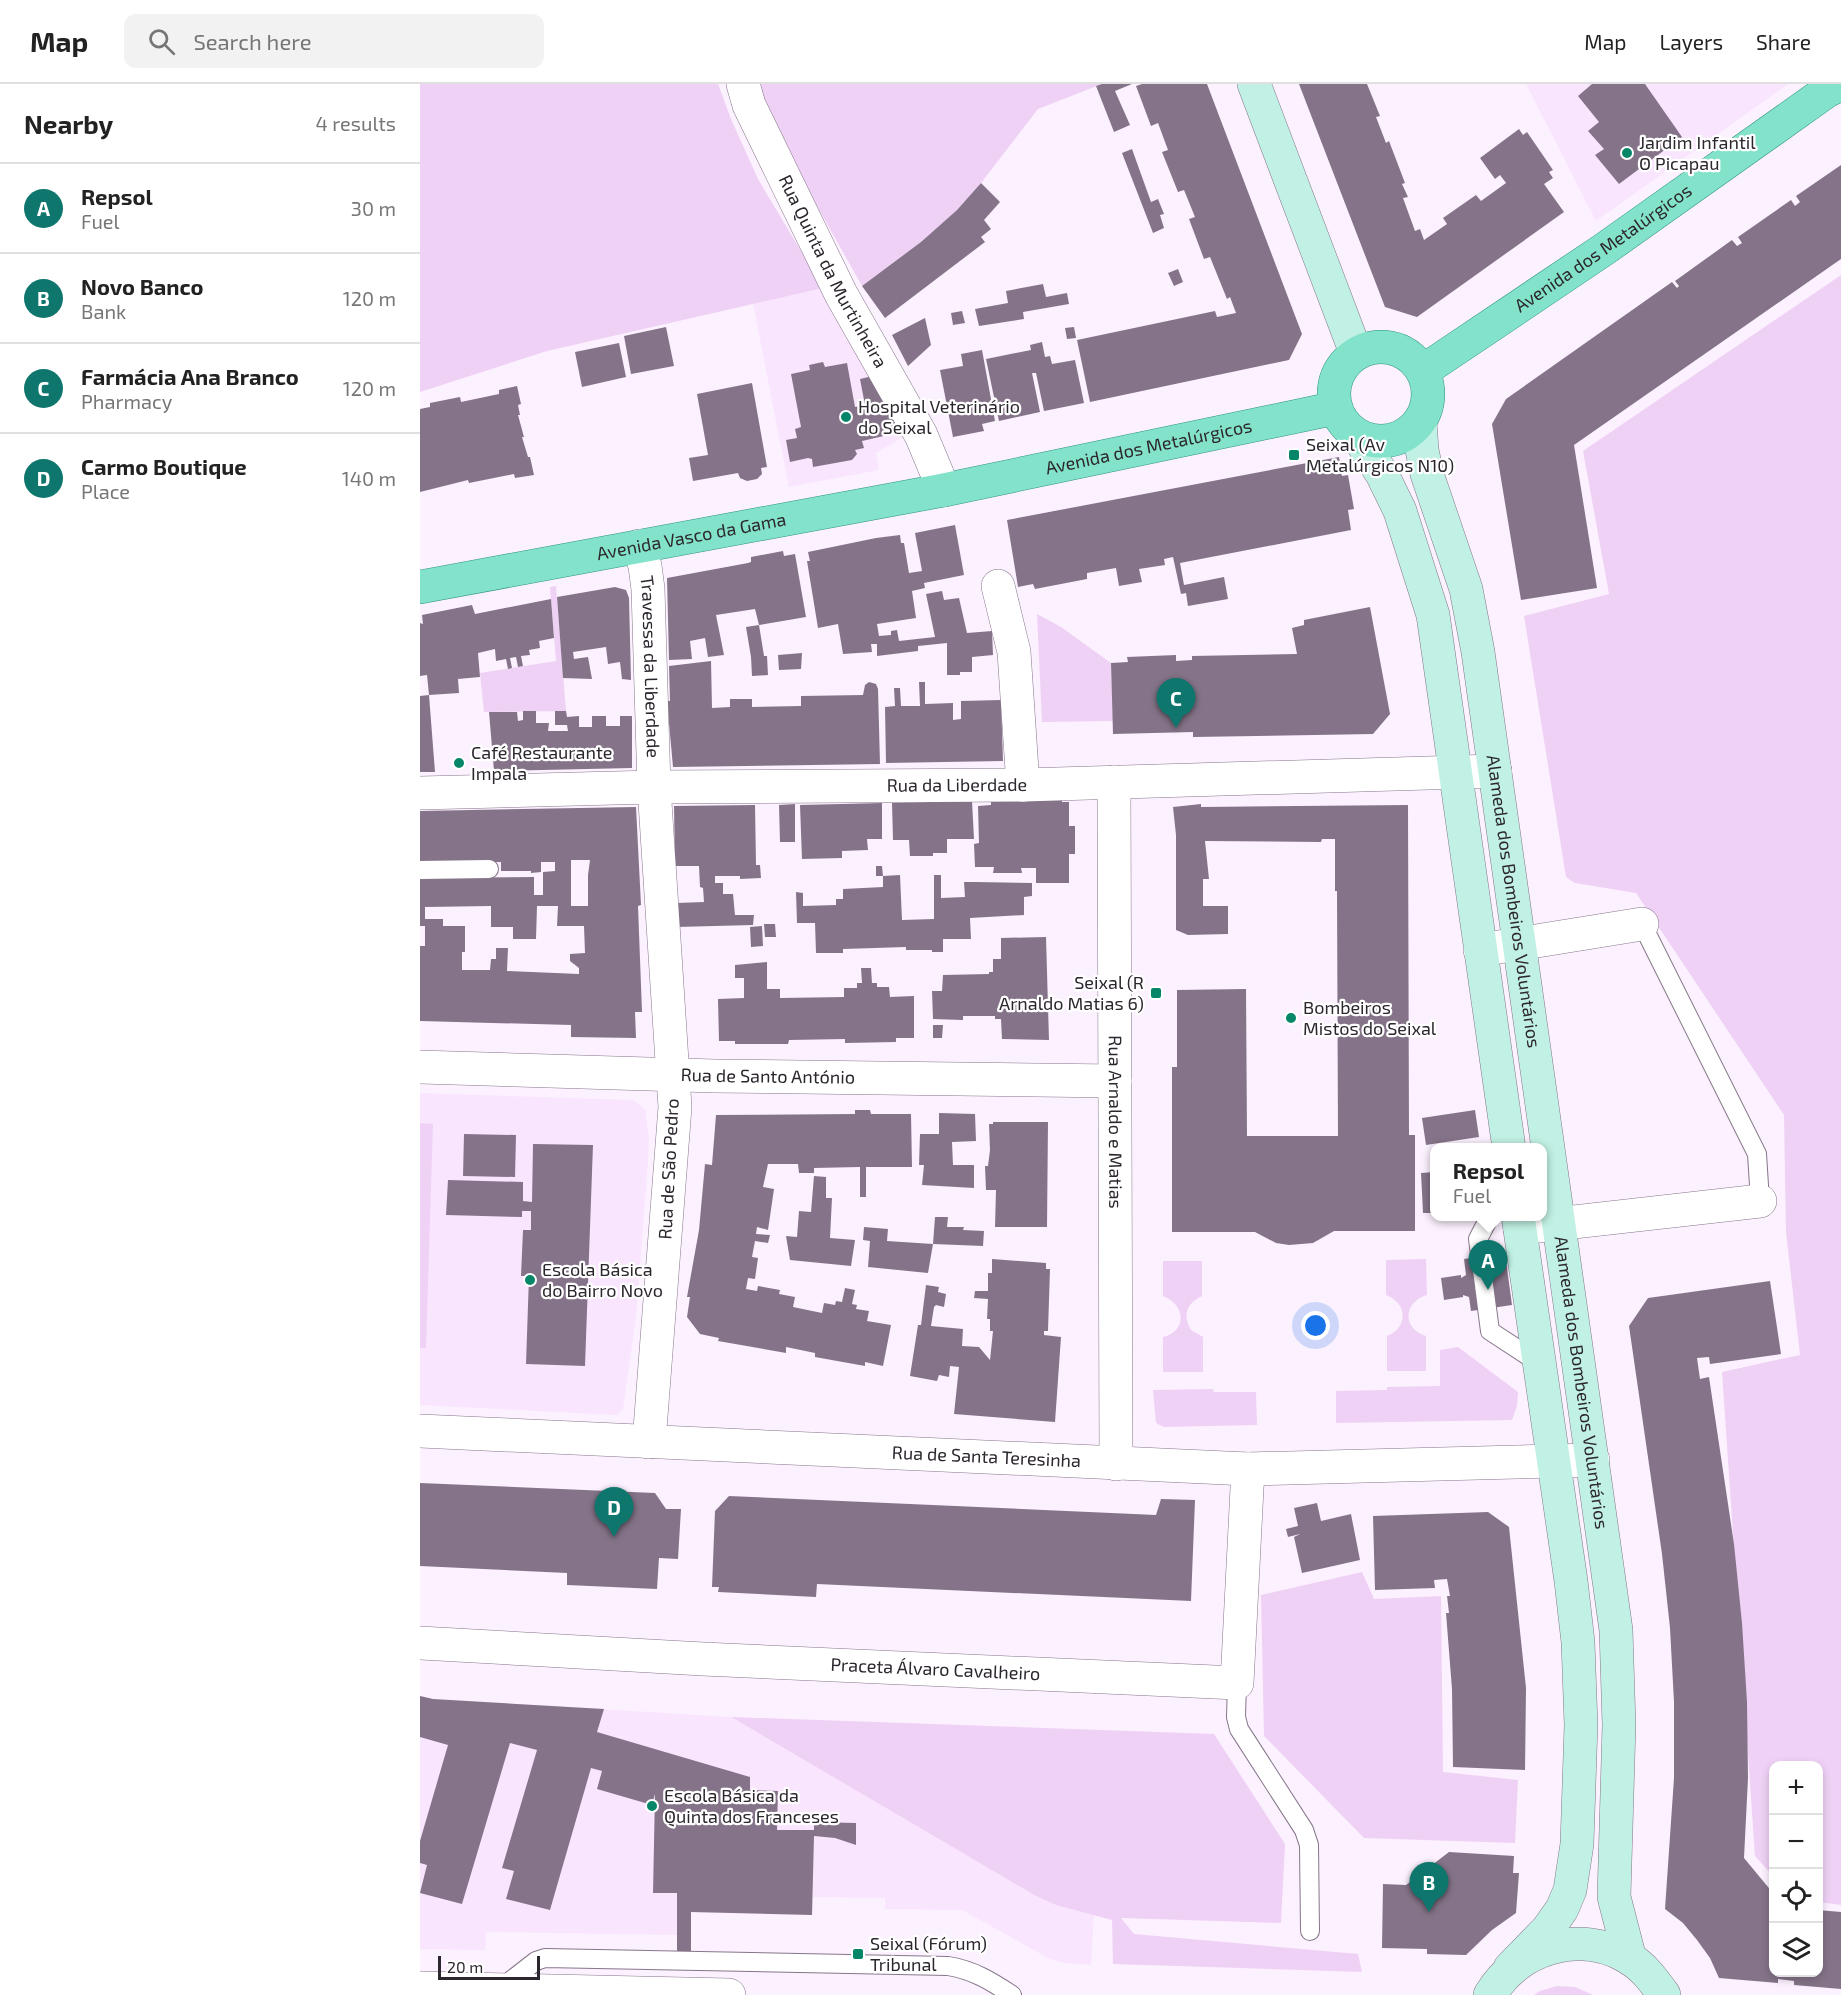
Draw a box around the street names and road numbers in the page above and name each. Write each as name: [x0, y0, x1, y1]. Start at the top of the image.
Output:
street label: Rua Quinta da Murtinheira: [775, 171, 892, 371]
street label: Avenida dos Metalúrgicos: [1510, 179, 1695, 316]
street label: Avenida dos Metalúrgicos: [1043, 414, 1254, 479]
street label: Avenida Vasco da Gama: [595, 507, 788, 564]
street label: Travessa da Liberdade: [636, 574, 665, 758]
street label: Alameda dos Bombeiros Voluntários: [1483, 753, 1546, 1049]
street label: Rua da Liberdade: [887, 773, 1027, 796]
street label: Rua Arnaldo e Matias: [1105, 1035, 1127, 1209]
street label: Rua de Santo António: [680, 1063, 855, 1088]
street label: Rua de São Pedro: [653, 1098, 683, 1240]
street label: Alameda dos Bombeiros Voluntários: [1551, 1234, 1614, 1530]
street label: Rua de Santa Teresinha: [891, 1441, 1082, 1471]
street label: Praceta Álvaro Cavalheiro: [830, 1653, 1041, 1684]

